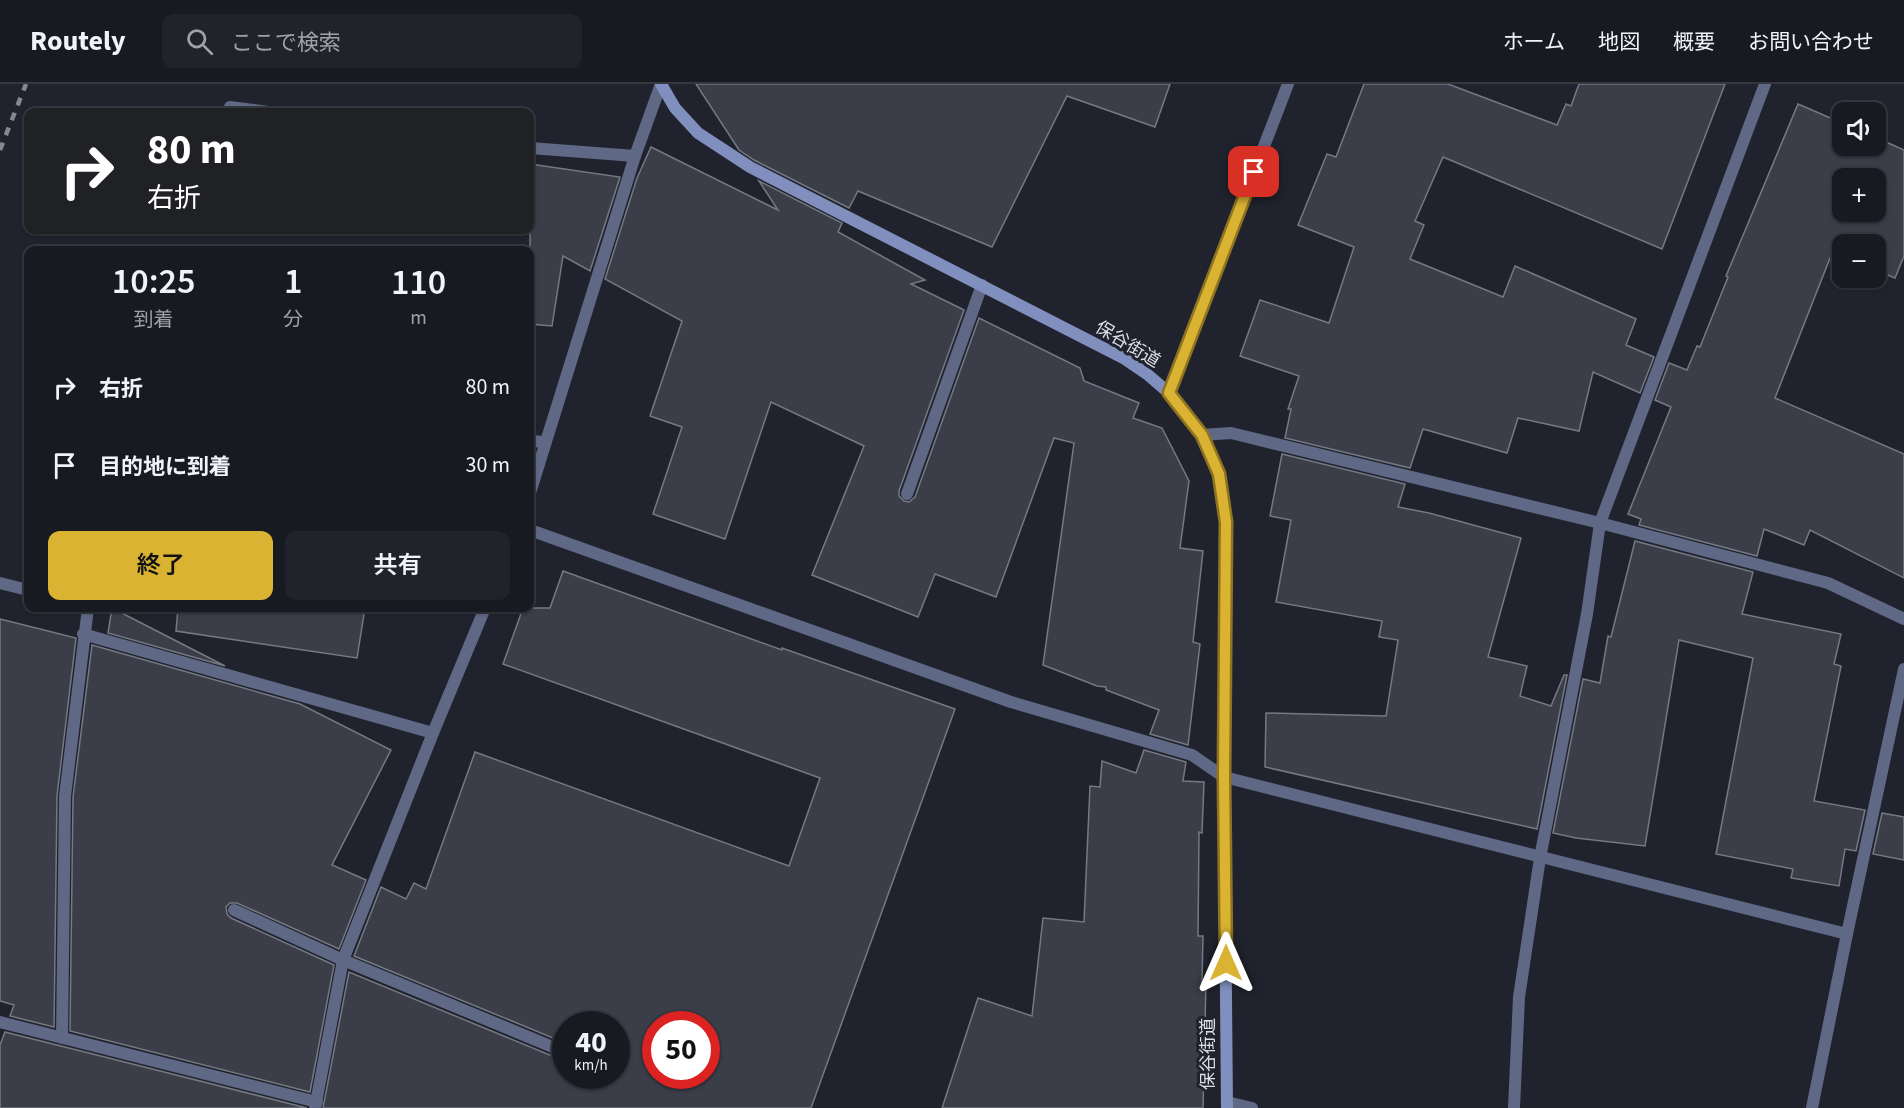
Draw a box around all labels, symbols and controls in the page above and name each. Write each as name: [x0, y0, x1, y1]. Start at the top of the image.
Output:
search box: [162, 14, 582, 68]
text: Routely: [30, 21, 126, 61]
icon: search: [183, 25, 216, 58]
text: ここで検索: [231, 27, 341, 59]
text: ホーム: [1503, 27, 1565, 57]
text: 地図: [1598, 27, 1640, 57]
text: 概要: [1673, 27, 1715, 57]
text: お問い合わせ: [1748, 27, 1874, 57]
map controls: [1832, 102, 1886, 288]
button: sound: [1832, 102, 1886, 156]
text: 80 m: [147, 120, 236, 180]
icon: right: [48, 132, 126, 210]
pin: [1228, 146, 1279, 197]
icon: arrive: [1237, 155, 1270, 188]
button: +: [1832, 168, 1886, 222]
text: 右折: [147, 179, 201, 218]
button: −: [1832, 234, 1886, 288]
text: 10:25: [112, 256, 195, 307]
text: 1: [284, 256, 302, 307]
text: 110: [391, 257, 446, 308]
text: m: [410, 304, 427, 332]
text: 到着: [134, 306, 174, 334]
text: 分: [283, 306, 303, 334]
street label: 保谷街道: [1090, 315, 1165, 374]
icon: right: [48, 371, 81, 404]
text: 80 m: [465, 371, 510, 403]
text: 右折: [99, 373, 143, 405]
icon: arrive: [48, 449, 81, 482]
text: 30 m: [465, 449, 510, 481]
text: 目的地に到着: [99, 451, 231, 483]
button: 終了: [48, 531, 273, 600]
button: 共有: [285, 531, 510, 600]
position arrow: [1194, 931, 1258, 995]
speed limit sign: 50: [642, 1011, 720, 1089]
street label: 保谷街道: [1196, 1018, 1221, 1090]
text: 40: [575, 1021, 607, 1064]
text: km/h: [574, 1055, 608, 1076]

